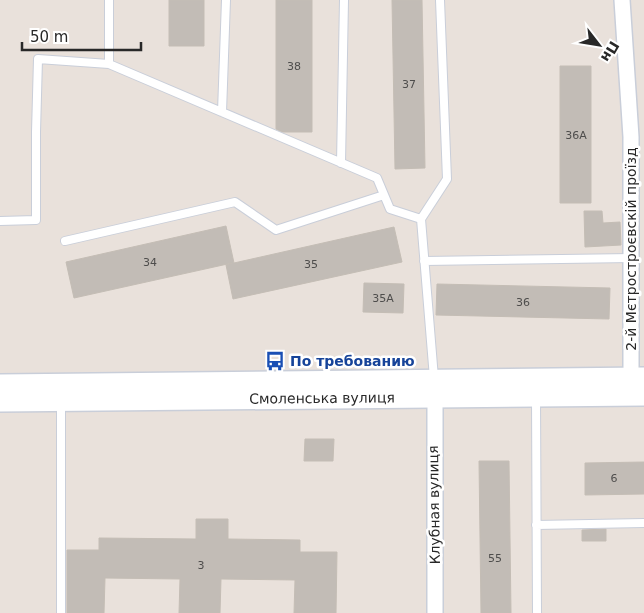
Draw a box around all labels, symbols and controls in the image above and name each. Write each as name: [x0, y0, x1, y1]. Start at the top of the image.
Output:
scale bar: [22, 20, 141, 52]
north arrow: [574, 20, 624, 70]
text: 50 m: [30, 28, 68, 46]
text: Пн: [598, 38, 623, 65]
house number: 38: [287, 60, 301, 73]
house number: 37: [402, 78, 416, 91]
house number: 36А: [565, 129, 587, 142]
street label: 2-й Мєтростроєвскій проїзд: [623, 147, 639, 351]
house number: 34: [143, 256, 157, 269]
house number: 35: [304, 258, 318, 271]
house number: 35А: [372, 292, 394, 305]
house number: 36: [516, 296, 530, 309]
bus stop icon: По требованию: [264, 350, 286, 372]
place label: По требованию: [290, 353, 415, 369]
street label: Смоленська вулиця: [249, 389, 395, 407]
street label: Клубная вулиця: [425, 445, 443, 565]
house number: 6: [611, 472, 618, 485]
house number: 55: [488, 552, 502, 565]
house number: 3: [198, 559, 205, 572]

